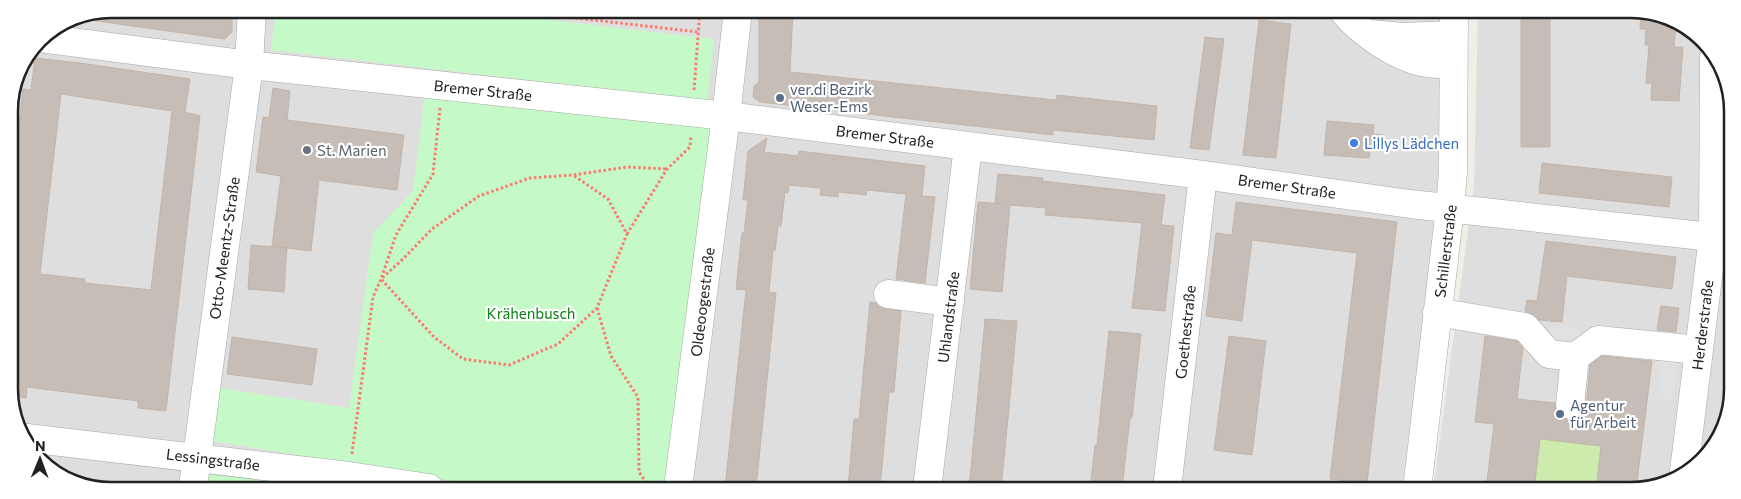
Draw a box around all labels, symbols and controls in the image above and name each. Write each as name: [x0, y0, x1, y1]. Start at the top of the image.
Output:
street label: Bremer Straße: [433, 76, 533, 104]
place label: ver.di Bezirk Weser-Ems: [790, 80, 872, 115]
marker: ver.di Bezirk Weser-Ems: [774, 92, 786, 104]
street label: Bremer Straße: [835, 121, 935, 151]
place label: Lillys Lädchen: [1364, 134, 1459, 152]
marker: Lillys Lädchen: [1348, 137, 1360, 149]
place label: St. Marien: [317, 141, 387, 159]
marker: St. Marien: [301, 144, 313, 156]
street label: Bremer Straße: [1237, 170, 1337, 202]
street label: Otto-Meentz-Straße: [205, 175, 243, 320]
street label: Schillerstraße: [1430, 203, 1460, 299]
street label: Oldeoogestraße: [686, 246, 718, 358]
street label: Uhlandstraße: [933, 270, 963, 364]
street label: Herderstraße: [1688, 279, 1716, 371]
street label: Goethestraße: [1171, 284, 1199, 380]
park label: Krähenbusch: [487, 304, 575, 322]
place label: Agentur für Arbeit: [1570, 396, 1636, 431]
marker: Agentur für Arbeit: [1554, 408, 1566, 420]
north arrow: [15, 434, 65, 484]
text: N: [35, 437, 46, 454]
street label: Lessingstraße: [165, 444, 261, 474]

